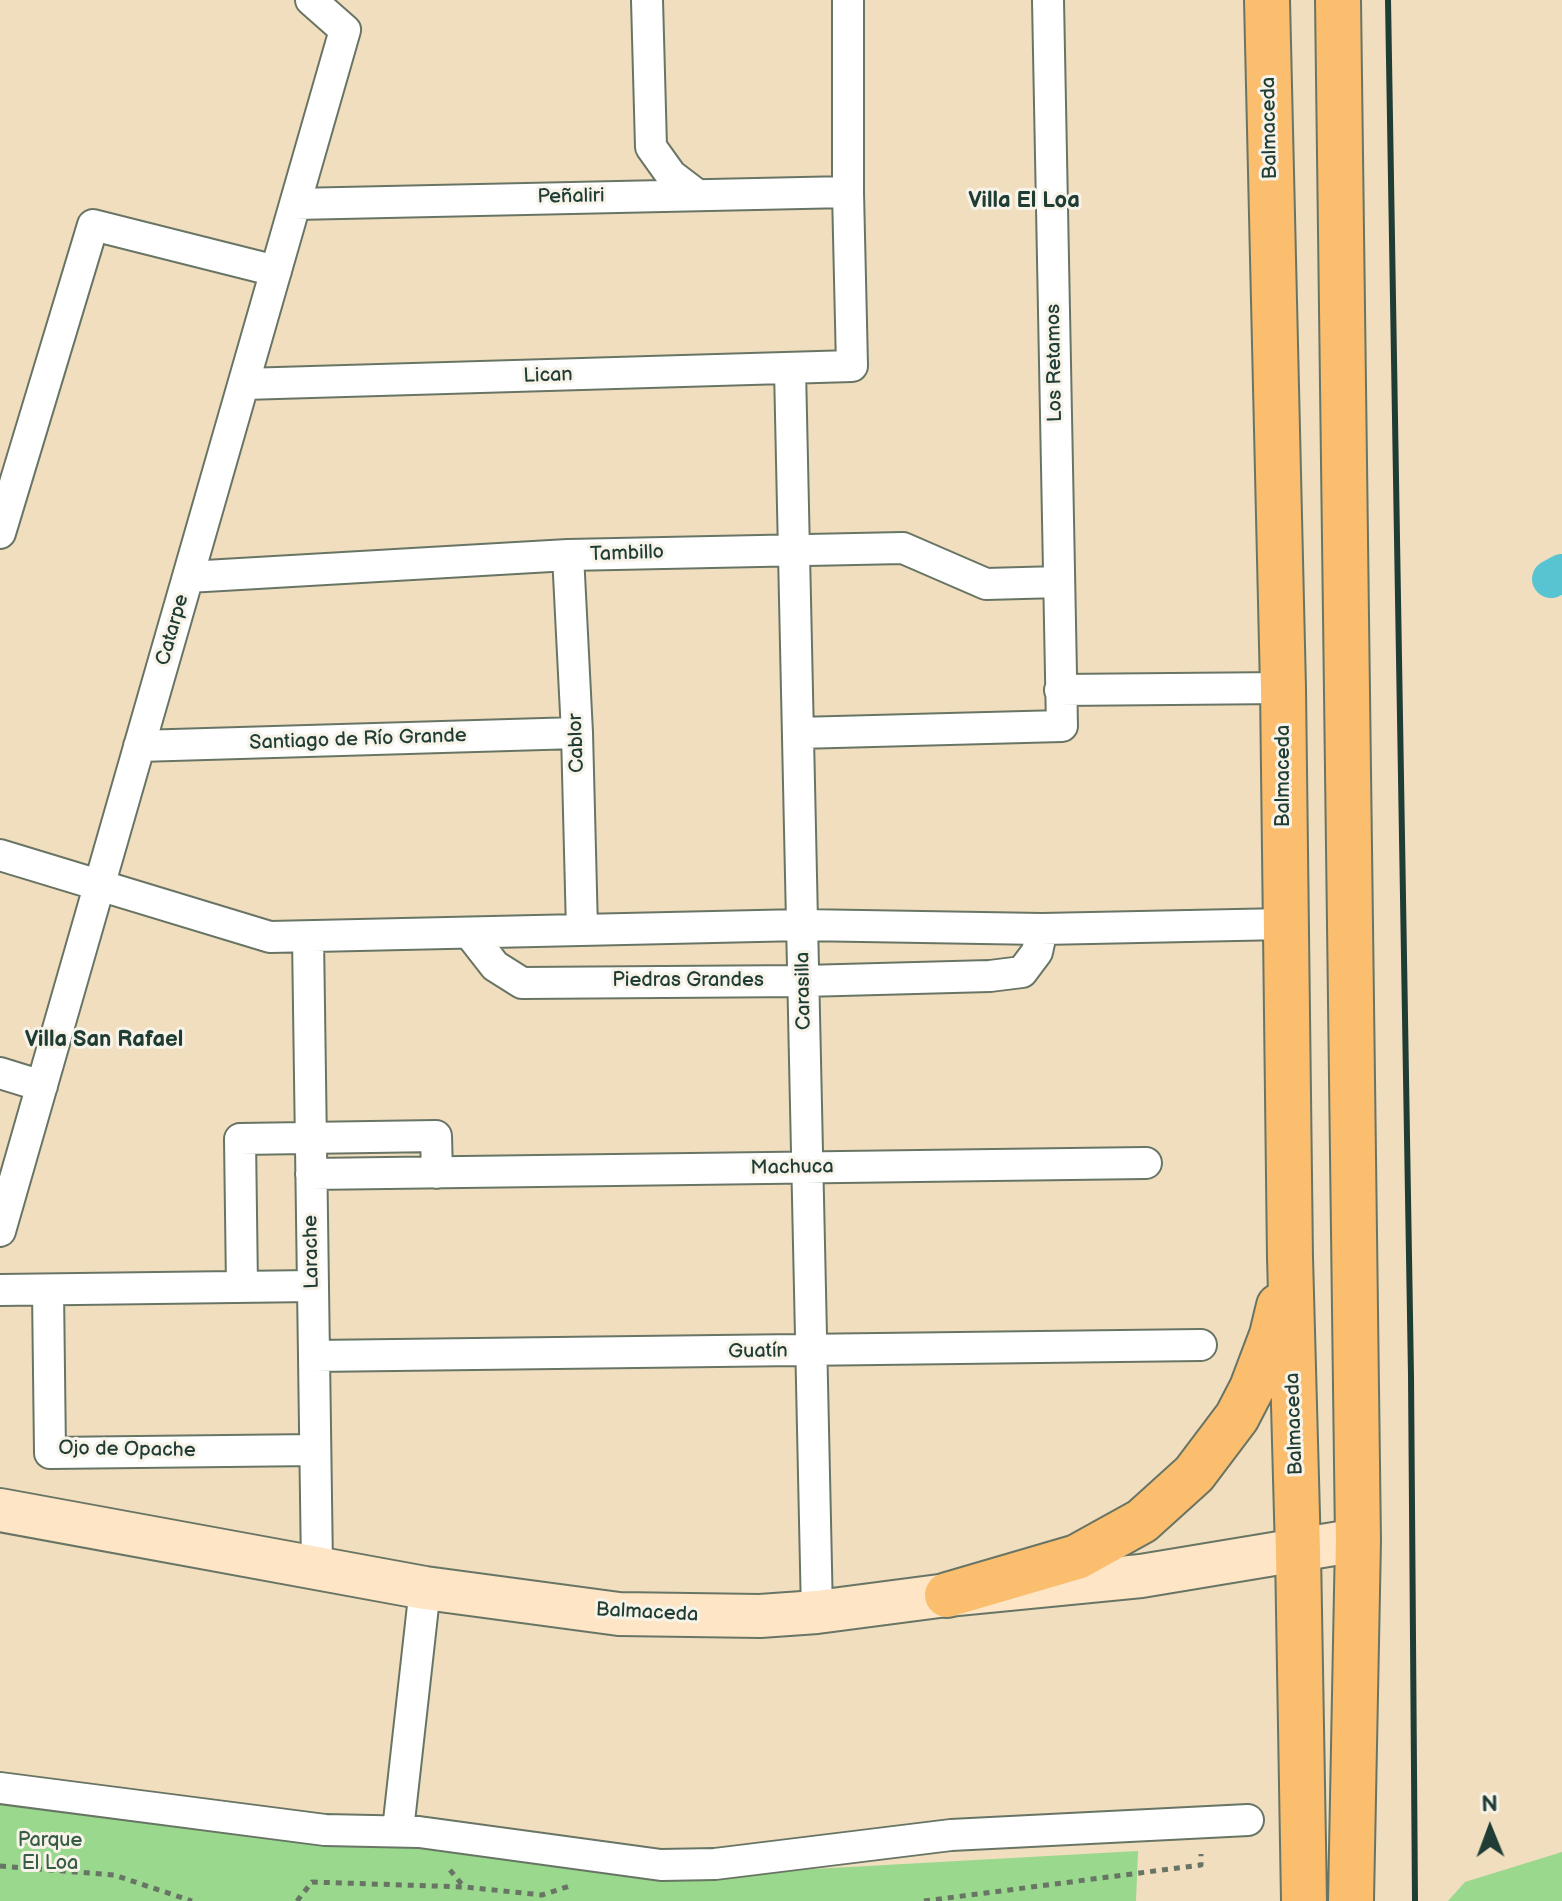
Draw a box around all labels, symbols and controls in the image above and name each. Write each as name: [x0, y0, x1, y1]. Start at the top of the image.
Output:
street label: Balmaceda: [1257, 76, 1283, 180]
street label: Peñaliri: [537, 184, 605, 210]
district label: Villa El Loa: [968, 188, 1080, 214]
street label: Los Retamos: [1042, 304, 1068, 422]
street label: Lican: [523, 363, 573, 389]
street label: Tambillo: [590, 541, 664, 567]
street label: Catarpe: [151, 592, 195, 668]
street label: Cablor: [564, 713, 590, 773]
street label: Santiago de Río Grande: [249, 724, 467, 756]
street label: Balmaceda: [1272, 725, 1296, 827]
street label: Carasilla: [791, 952, 817, 1030]
street label: Piedras Grandes: [612, 969, 764, 993]
district label: Villa San Rafael: [25, 1027, 183, 1053]
street label: Machuca: [750, 1155, 834, 1181]
street label: Larache: [299, 1215, 325, 1289]
street label: Guatín: [728, 1339, 788, 1365]
street label: Balmaceda: [1281, 1372, 1309, 1476]
street label: Ojo de Opache: [58, 1437, 196, 1463]
street label: Balmaceda: [595, 1598, 699, 1628]
north arrow: [1450, 1789, 1530, 1869]
text: N: [1481, 1791, 1498, 1818]
park label: Parque El Loa: [18, 1829, 82, 1876]

